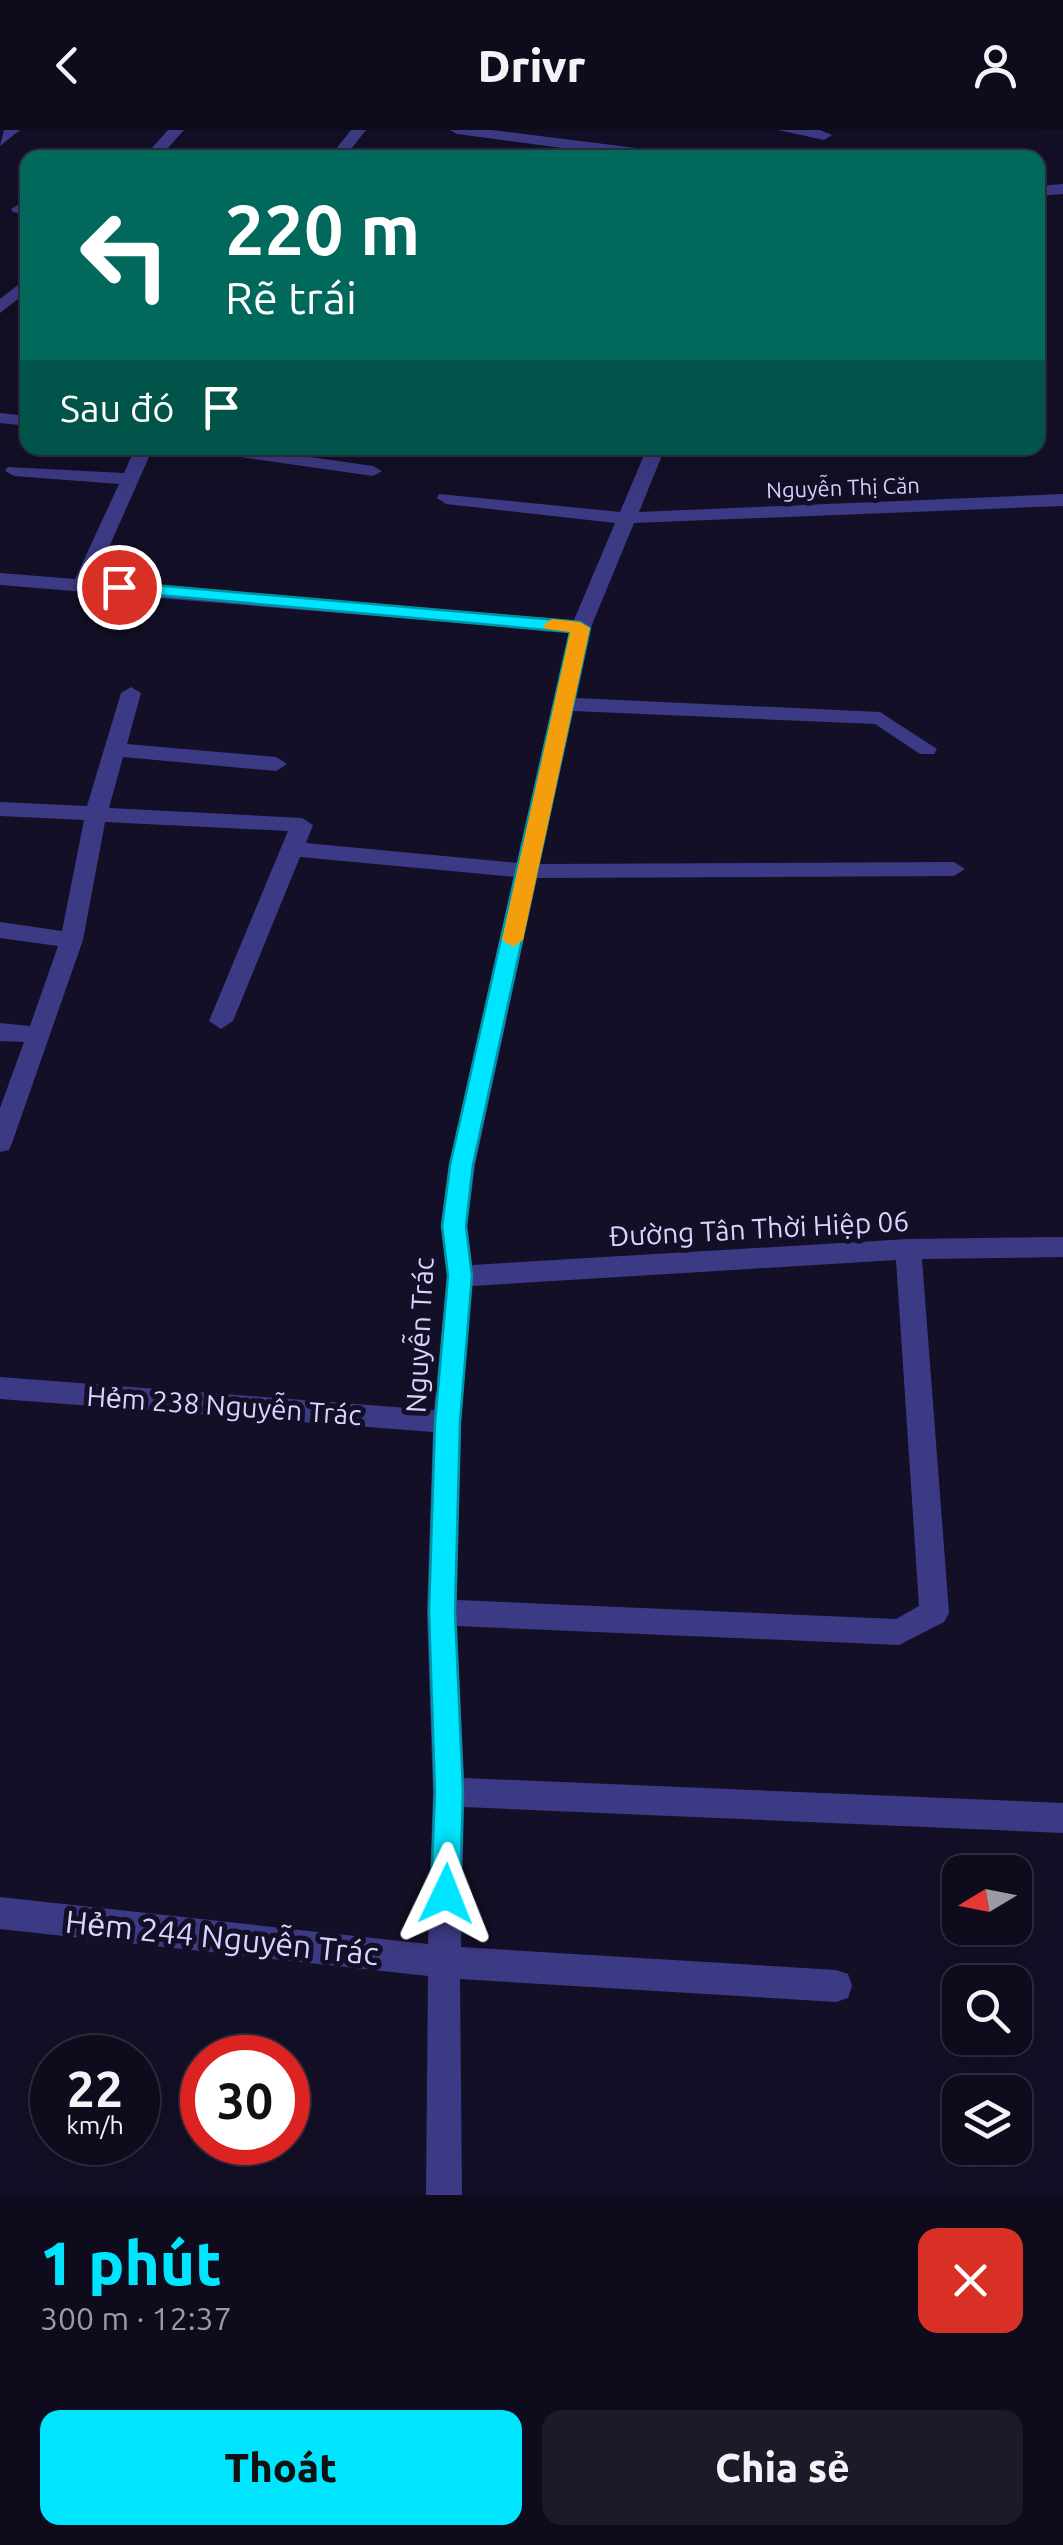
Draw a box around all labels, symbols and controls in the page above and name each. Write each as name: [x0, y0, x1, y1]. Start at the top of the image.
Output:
icon: back: [40, 38, 95, 93]
icon: person: [968, 38, 1023, 93]
text: Drivr: [477, 40, 586, 91]
icon: left: [60, 190, 190, 320]
text: 220 m: [225, 190, 420, 268]
text: Rẽ trái: [225, 272, 357, 323]
icon: arrive: [194, 380, 249, 435]
text: Sau đó: [60, 387, 174, 429]
street label: Nguyễn Thị Căn: [766, 470, 920, 502]
pin: [77, 545, 162, 630]
icon: arrive: [92, 560, 147, 615]
street label: Đường Tân Thời Hiệp 06: [608, 1205, 910, 1251]
street label: Nguyễn Trác: [398, 1256, 439, 1414]
street label: Hẻm 238 Nguyễn Trác: [86, 1378, 363, 1430]
position arrow: [394, 1842, 498, 1946]
north arrow: [942, 1855, 1032, 1945]
map controls: [942, 1855, 1032, 2165]
street label: Hẻm 244 Nguyễn Trác: [64, 1901, 381, 1971]
button: search: [942, 1965, 1032, 2055]
speed limit sign: 30: [180, 2035, 310, 2165]
text: 22: [67, 2060, 123, 2116]
button: layers: [942, 2075, 1032, 2165]
text: km/h: [66, 2111, 124, 2139]
button: close: [918, 2228, 1023, 2333]
text: 1 phút: [40, 2229, 222, 2296]
text: 300 m · 12:37: [40, 2300, 232, 2336]
button: Thoát: [40, 2410, 522, 2525]
button: Chia sẻ: [542, 2410, 1023, 2525]

